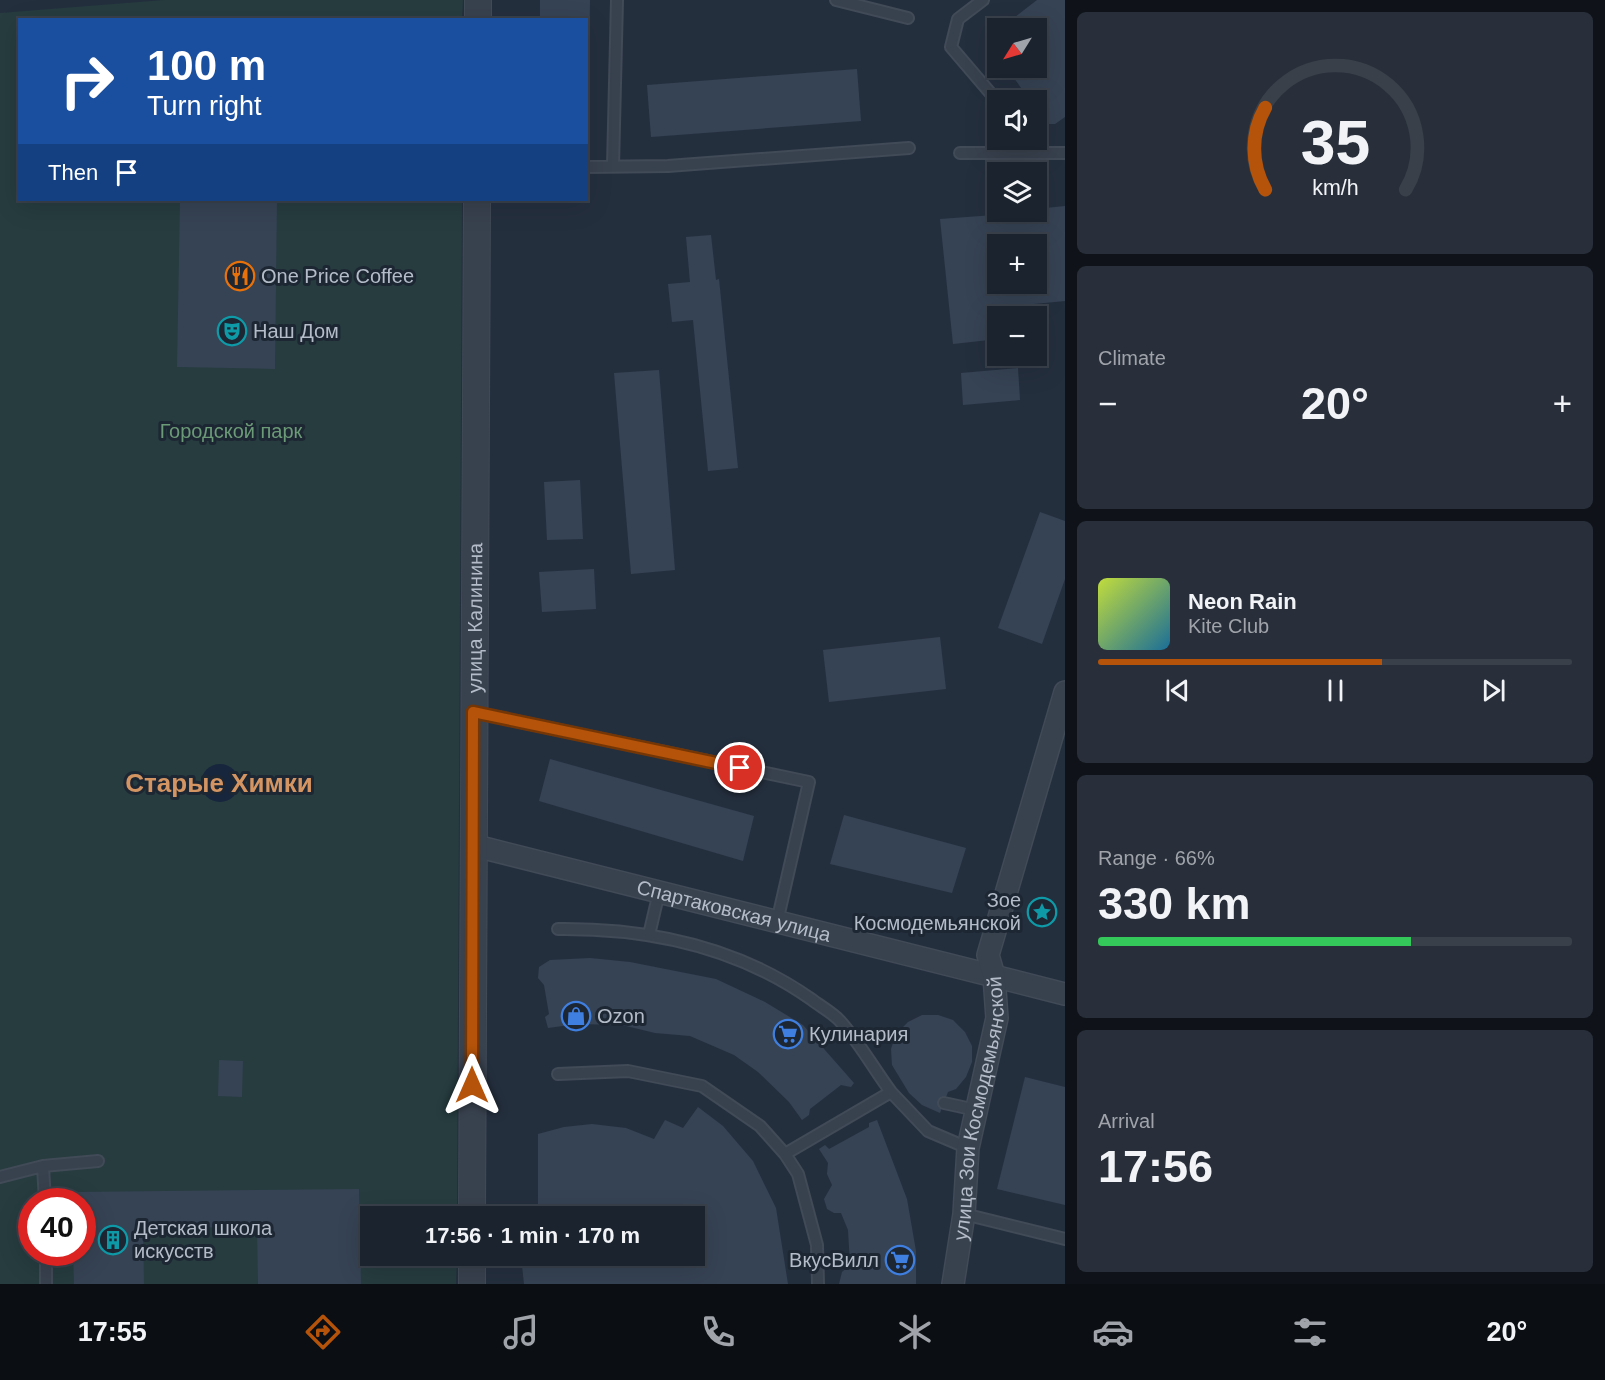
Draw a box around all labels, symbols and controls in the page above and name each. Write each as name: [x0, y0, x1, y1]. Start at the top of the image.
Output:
north arrow: [987, 18, 1047, 78]
map controls: [987, 18, 1047, 366]
icon: right: [48, 42, 126, 120]
text: 100 m: [147, 42, 266, 89]
button: sound: [987, 90, 1047, 150]
text: Turn right: [147, 91, 262, 121]
text: 35: [1300, 108, 1370, 177]
icon: arrive: [110, 156, 143, 189]
text: Then: [48, 160, 98, 185]
button: layers: [987, 162, 1047, 222]
text: km/h: [1312, 177, 1358, 201]
button: +: [987, 234, 1047, 294]
restaurant icon: One Price Coffee: [224, 260, 256, 292]
place label: One Price Coffee: [261, 265, 414, 287]
button: −: [987, 306, 1047, 366]
theatre icon: Наш Дом: [216, 315, 248, 347]
place label: Наш Дом: [253, 320, 339, 342]
text: Climate: [1098, 347, 1166, 369]
text: 20°: [1301, 378, 1369, 429]
text: −: [1098, 385, 1117, 422]
text: +: [1553, 385, 1572, 422]
park label: Городской парк: [160, 420, 303, 442]
street label: улица Калинина: [464, 542, 486, 693]
text: Neon Rain: [1188, 589, 1297, 614]
text: Kite Club: [1188, 615, 1269, 637]
icon: previous: [1161, 674, 1194, 707]
icon: pause: [1319, 674, 1352, 707]
icon: next: [1477, 674, 1510, 707]
pin: [714, 742, 765, 793]
icon: arrive: [723, 751, 756, 784]
district label: Старые Химки: [125, 768, 313, 798]
text: Range · 66%: [1098, 847, 1215, 869]
street label: Спартаковская улица: [634, 876, 834, 946]
text: 330 km: [1098, 878, 1251, 929]
place label: Зое Космодемьянской: [854, 889, 1021, 934]
place icon: Зое Космодемьянской: [1026, 896, 1058, 928]
street label: улица Зои Космодемьянской: [949, 976, 1008, 1242]
shop icon: Ozon: [560, 1000, 592, 1032]
place label: Ozon: [597, 1005, 645, 1027]
supermarket icon: Кулинария: [772, 1018, 804, 1050]
place label: Кулинария: [809, 1023, 908, 1045]
position arrow: [440, 1053, 504, 1117]
text: Arrival: [1098, 1110, 1155, 1132]
text: 17:56: [1098, 1141, 1213, 1192]
speed limit sign: 40: [18, 1188, 96, 1266]
place label: Детская школа искусств: [134, 1217, 273, 1262]
text: 17:56 · 1 min · 170 m: [425, 1223, 640, 1248]
building icon: Детская школа искусств: [97, 1224, 129, 1256]
supermarket icon: ВкусВилл: [884, 1244, 916, 1276]
place label: ВкусВилл: [789, 1249, 879, 1271]
icon: directions: [302, 1311, 344, 1353]
icon: music: [500, 1311, 542, 1353]
icon: phone: [697, 1311, 739, 1353]
icon: climate: [894, 1311, 936, 1353]
icon: car: [1092, 1311, 1134, 1353]
icon: filters: [1289, 1311, 1331, 1353]
text: 17:55: [78, 1317, 147, 1347]
text: 20°: [1486, 1317, 1527, 1347]

